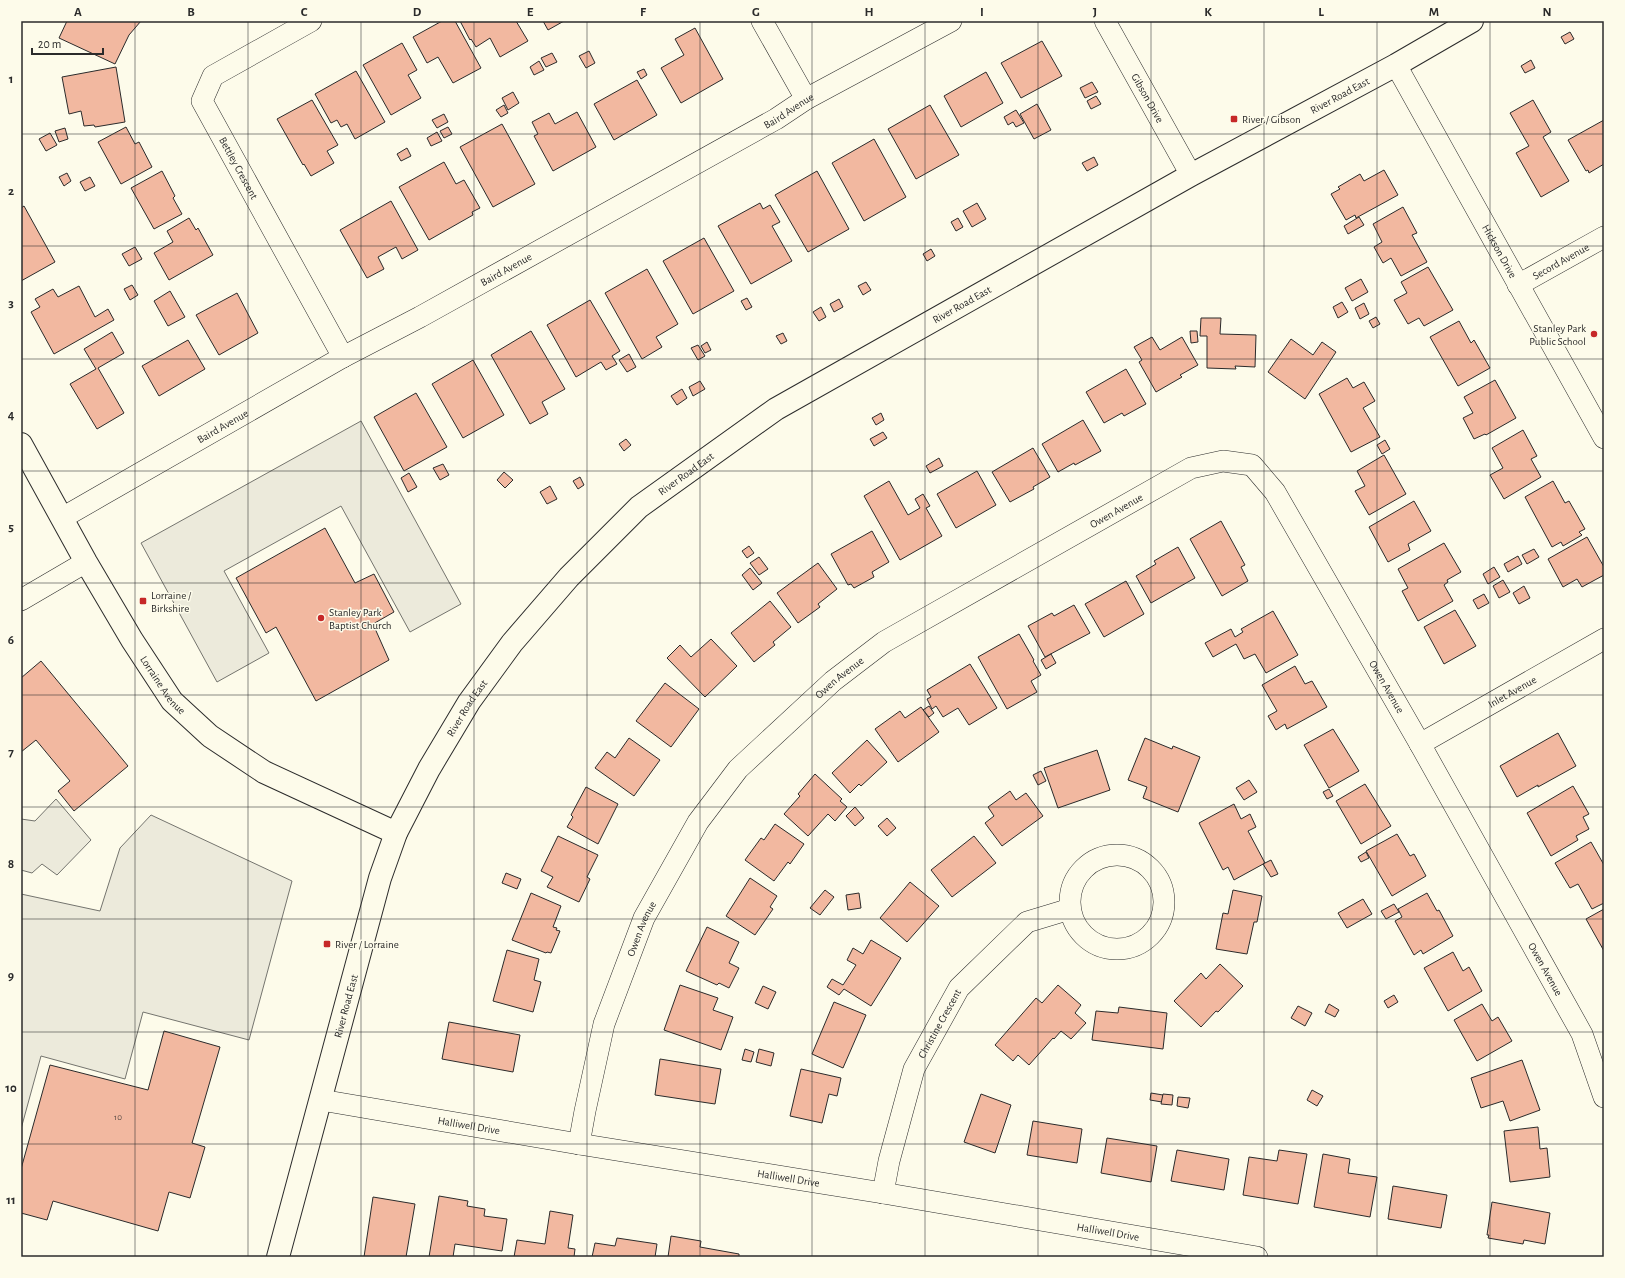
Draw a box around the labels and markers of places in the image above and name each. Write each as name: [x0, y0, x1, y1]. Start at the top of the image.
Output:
marker: River / Gibson: [1229, 114, 1239, 124]
place label: River / Gibson: [1242, 114, 1301, 125]
place label: Stanley Park Public School: [1529, 323, 1586, 347]
marker: Stanley Park Public School: [1589, 329, 1599, 339]
place label: Lorraine / Birkshire: [151, 590, 192, 614]
marker: Lorraine / Birkshire: [138, 596, 148, 606]
place label: Stanley Park Baptist Church: [329, 607, 392, 631]
marker: Stanley Park Baptist Church: [316, 613, 326, 623]
marker: River / Lorraine: [322, 939, 332, 949]
place label: River / Lorraine: [335, 939, 399, 950]

